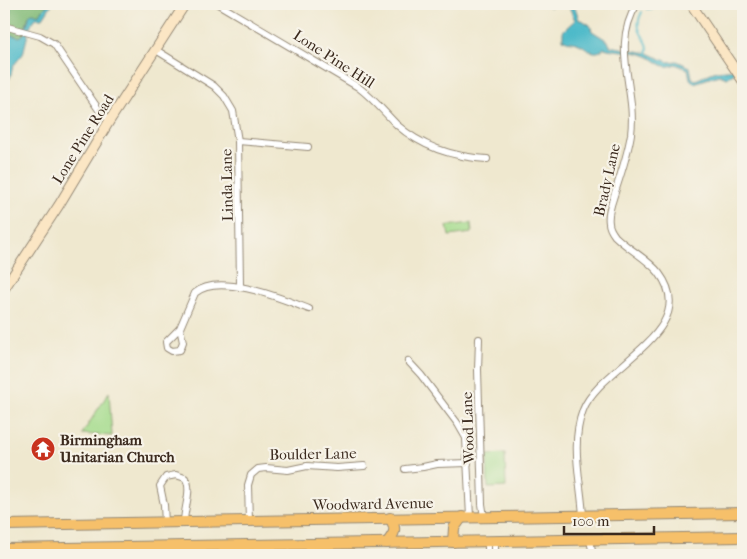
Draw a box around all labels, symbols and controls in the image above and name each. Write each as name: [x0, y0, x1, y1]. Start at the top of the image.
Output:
street label: Lone Pine Hill: [290, 26, 378, 92]
street label: Lone Pine Road: [48, 90, 118, 187]
street label: Brady Lane: [590, 141, 624, 218]
street label: Linda Lane: [217, 148, 237, 221]
street label: Wood Lane: [458, 391, 478, 465]
place label: Birmingham Unitarian Church: [59, 431, 175, 466]
temple icon: Birmingham Unitarian Church: [30, 436, 56, 462]
street label: Boulder Lane: [269, 444, 357, 464]
street label: Woodward Avenue: [311, 494, 434, 514]
scale bar: [564, 504, 654, 536]
text: 100 m: [572, 512, 610, 530]

